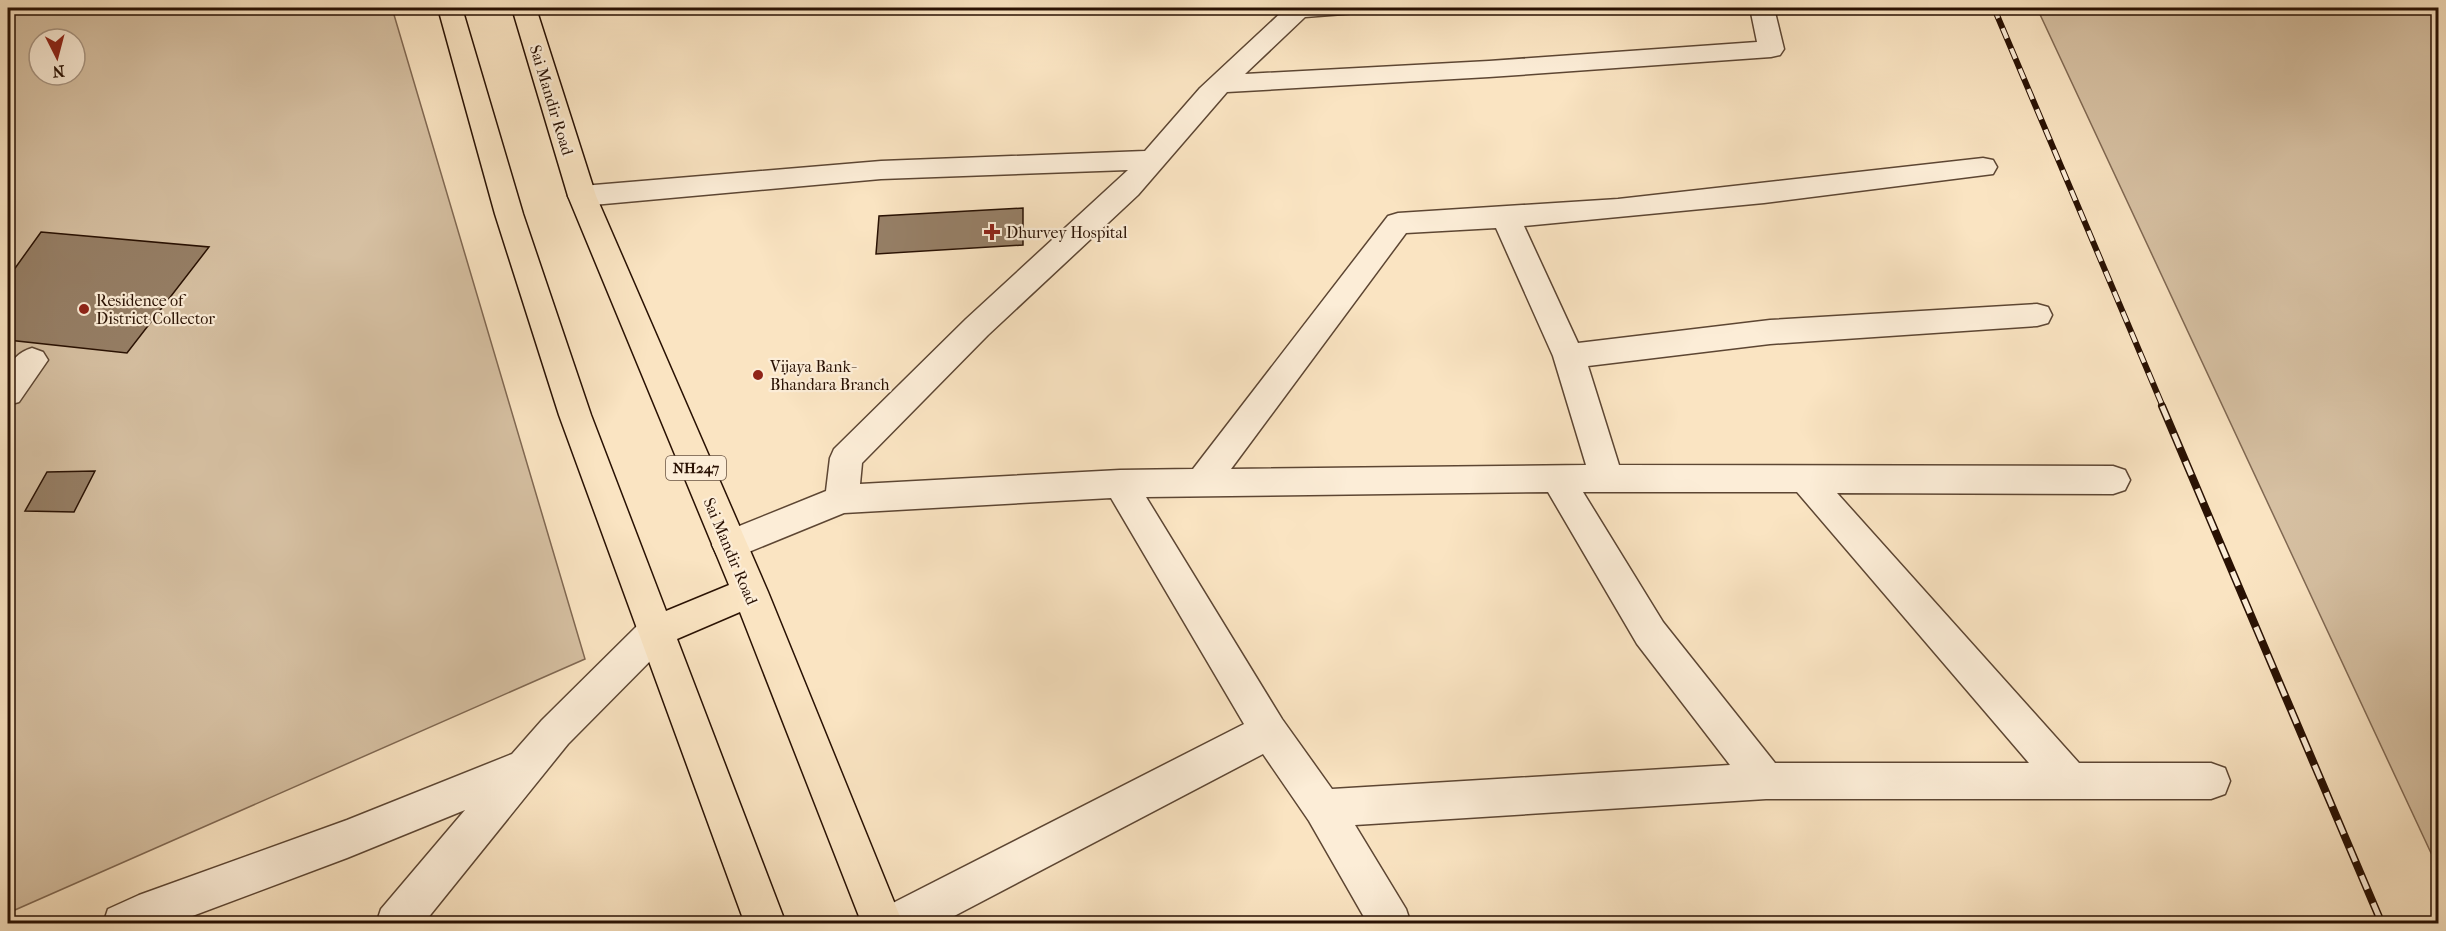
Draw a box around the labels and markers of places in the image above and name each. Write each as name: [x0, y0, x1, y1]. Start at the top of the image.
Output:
marker: Dhurvey Hospital: [983, 223, 1001, 241]
place label: Dhurvey Hospital: [1006, 223, 1128, 242]
place label: Residence of District Collector: [96, 291, 215, 328]
marker: Residence of District Collector: [77, 302, 91, 316]
place label: Vijaya Bank- Bhandara Branch: [769, 357, 890, 394]
marker: Vijaya Bank- Bhandara Branch: [751, 368, 765, 382]

